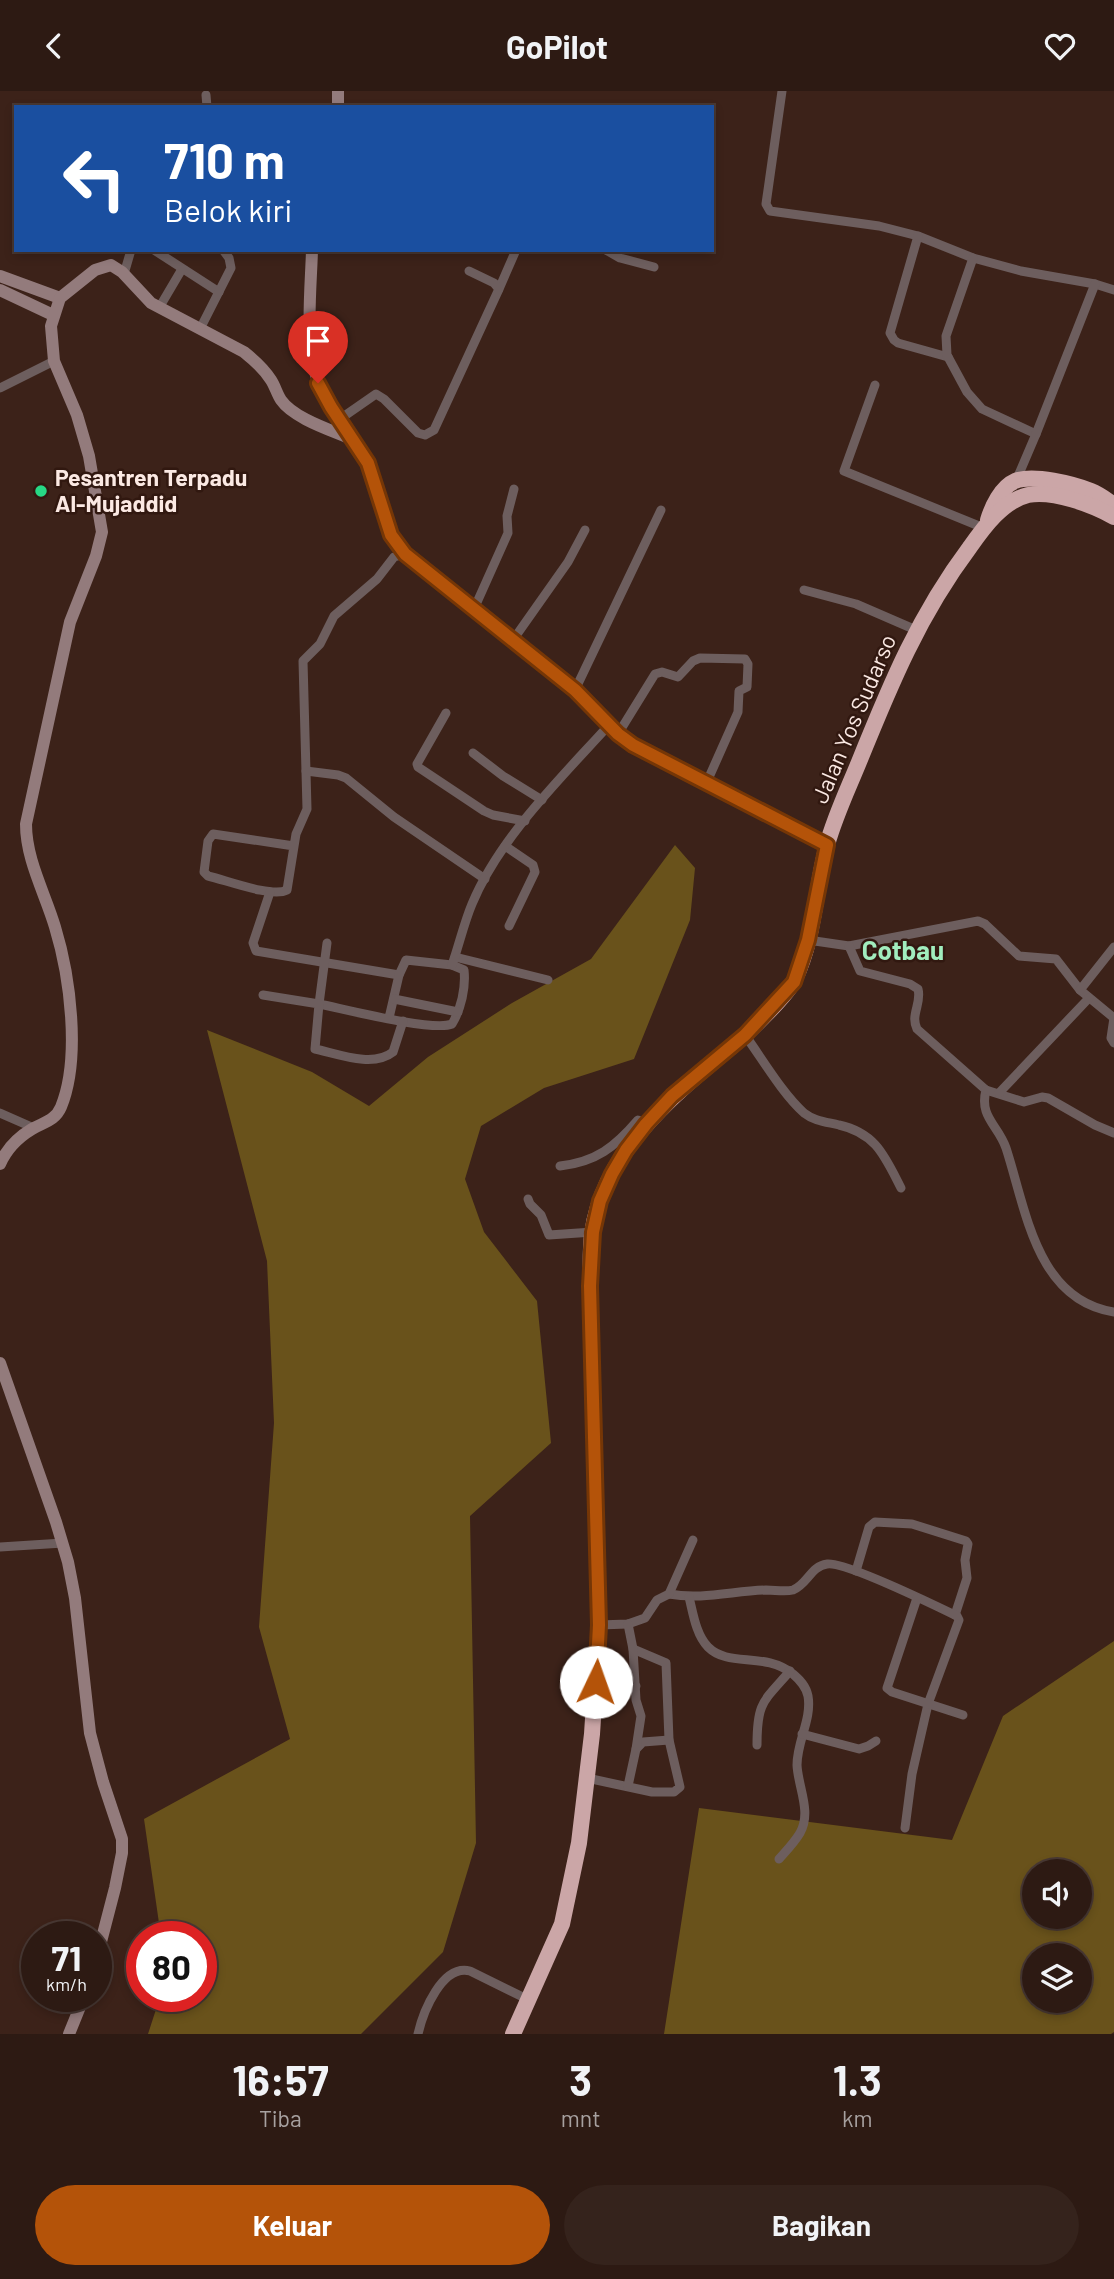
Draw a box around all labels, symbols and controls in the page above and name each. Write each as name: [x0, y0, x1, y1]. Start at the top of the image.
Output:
icon: back: [35, 27, 73, 65]
text: GoPilot: [506, 27, 608, 65]
icon: heart: [1041, 27, 1079, 65]
text: 710 m: [164, 130, 285, 189]
icon: left: [49, 133, 140, 224]
text: Belok kiri: [164, 190, 292, 228]
pin: [288, 311, 348, 383]
icon: arrive: [299, 322, 337, 360]
place label: Pesantren Terpadu Al-Mujaddid: [55, 463, 247, 517]
marker: Pesantren Terpadu Al-Mujaddid: [33, 483, 49, 499]
street label: Jalan Yos Sudarso: [805, 630, 901, 807]
district label: Cotbau: [862, 934, 944, 965]
position arrow: [559, 1645, 633, 1719]
map controls: [1022, 1859, 1092, 2013]
button: sound: [1022, 1859, 1092, 1929]
speed limit sign: 80: [126, 1921, 217, 2012]
text: 71: [51, 1936, 81, 1978]
button: layers: [1022, 1943, 1092, 2013]
text: km/h: [46, 1973, 87, 1995]
text: 16:57: [232, 2054, 328, 2104]
text: 3: [569, 2054, 592, 2104]
text: 1.3: [833, 2054, 882, 2104]
text: Tiba: [259, 2104, 302, 2132]
text: mnt: [561, 2104, 601, 2132]
text: km: [842, 2104, 873, 2132]
button: Keluar: [35, 2185, 550, 2265]
button: Bagikan: [564, 2185, 1079, 2265]

